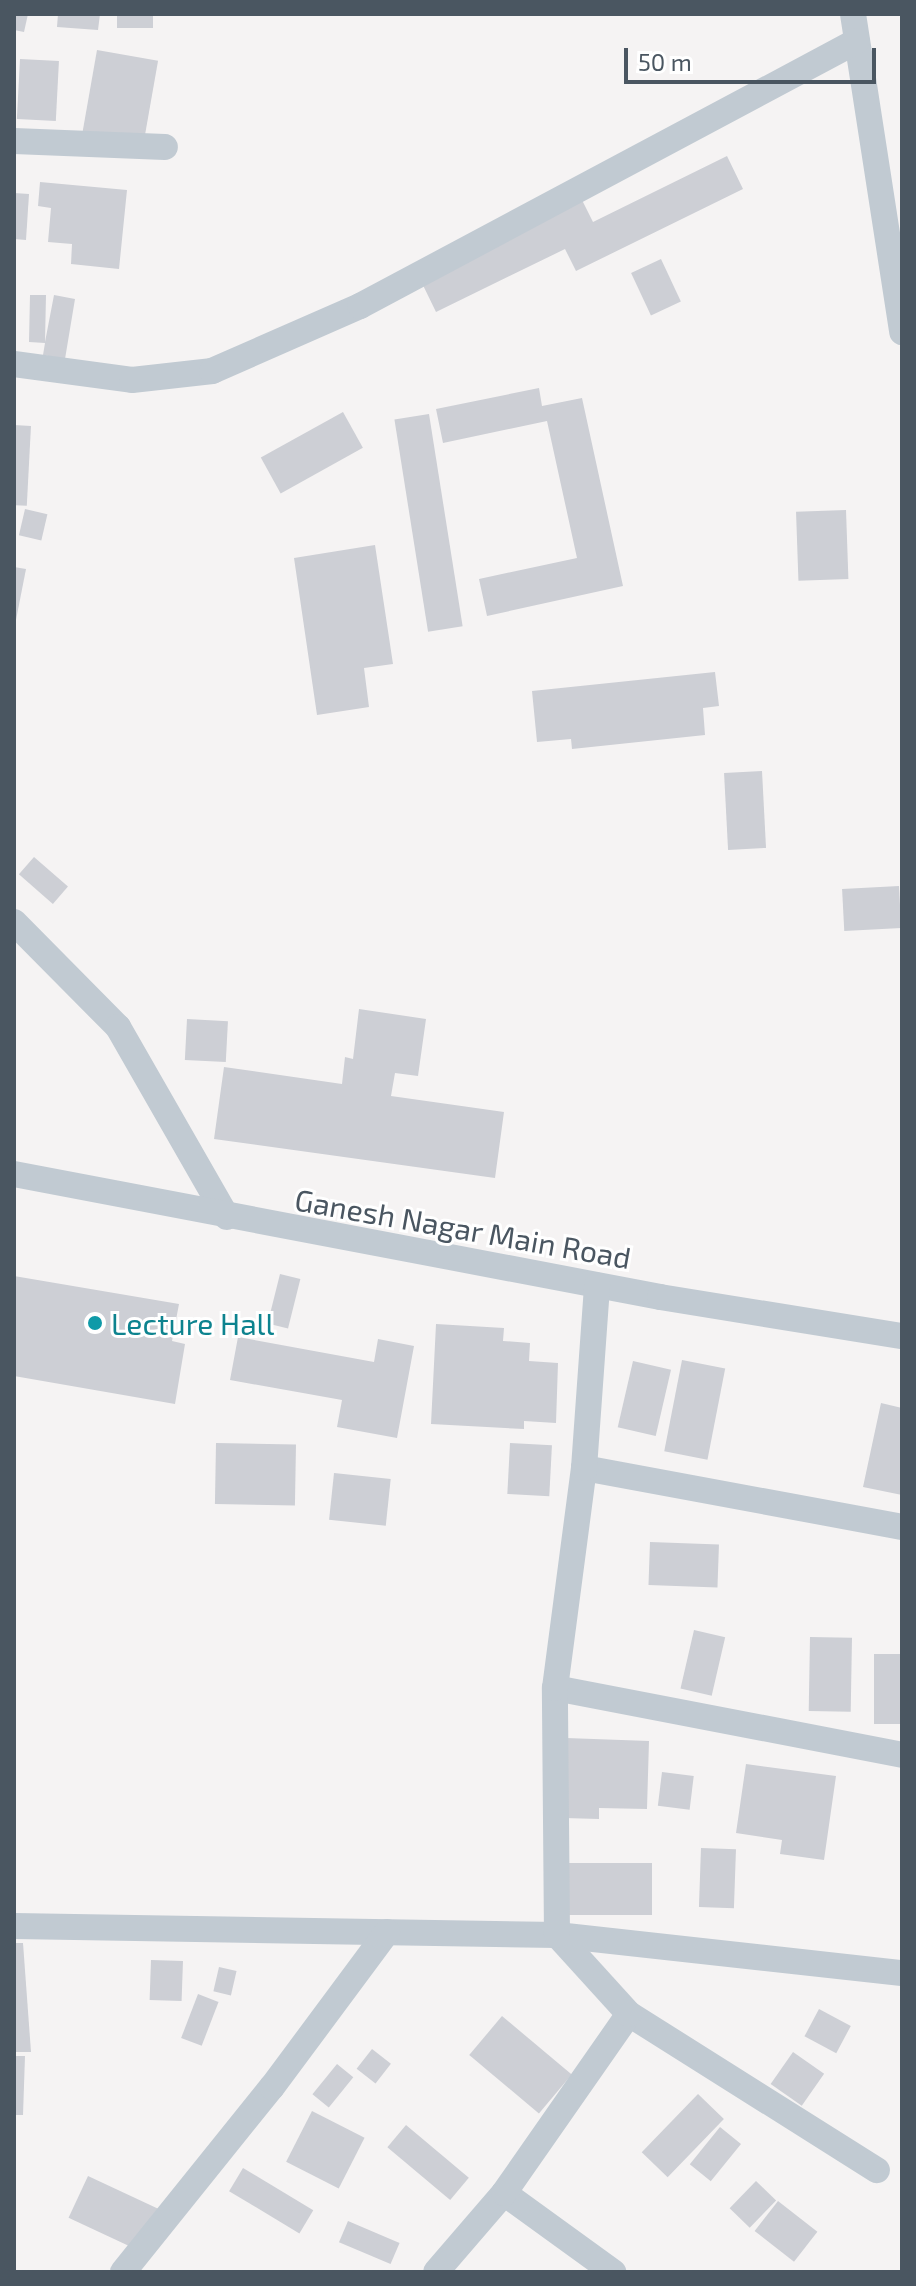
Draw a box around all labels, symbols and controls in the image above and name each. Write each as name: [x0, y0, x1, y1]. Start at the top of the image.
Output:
scale bar: [628, 32, 880, 82]
text: 50 m: [638, 47, 692, 76]
street label: Ganesh Nagar Main Road: [292, 1181, 634, 1275]
place label: Lecture Hall: [111, 1305, 274, 1341]
marker: Lecture Hall: [86, 1314, 104, 1332]

